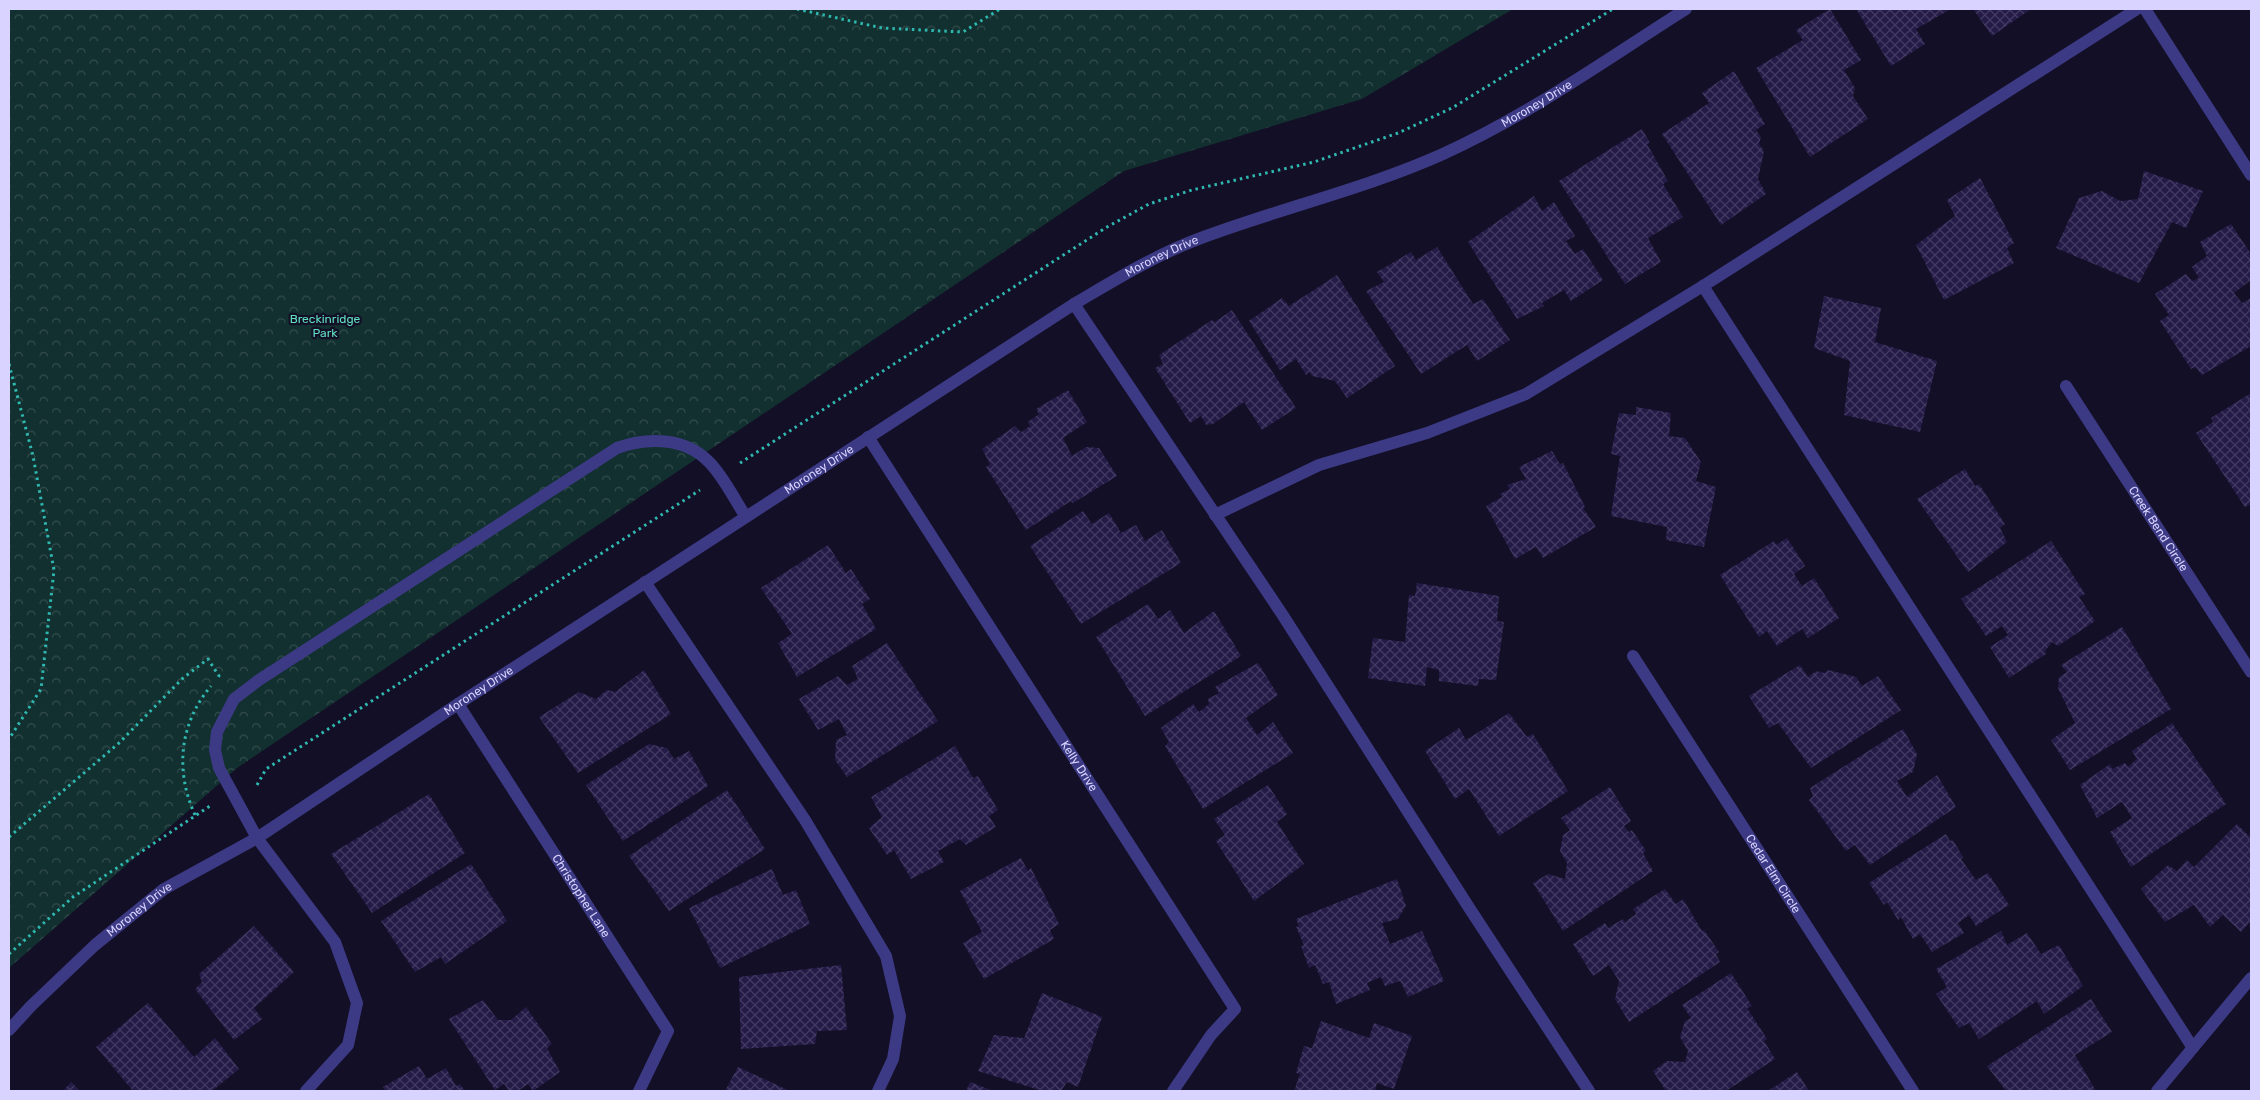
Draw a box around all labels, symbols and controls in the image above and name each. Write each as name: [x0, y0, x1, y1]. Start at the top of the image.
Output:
street label: Moroney Drive: [1499, 77, 1575, 130]
street label: Moroney Drive: [1123, 233, 1201, 280]
park label: Breckinridge Park: [290, 312, 361, 340]
street label: Moroney Drive: [782, 442, 857, 497]
street label: Creek Bend Circle: [2126, 483, 2191, 574]
street label: Moroney Drive: [441, 663, 516, 718]
street label: Kelly Drive: [1058, 738, 1101, 794]
street label: Cedar Elm Circle: [1743, 832, 1804, 916]
street label: Christopher Lane: [549, 852, 613, 940]
street label: Moroney Drive: [104, 879, 175, 940]

